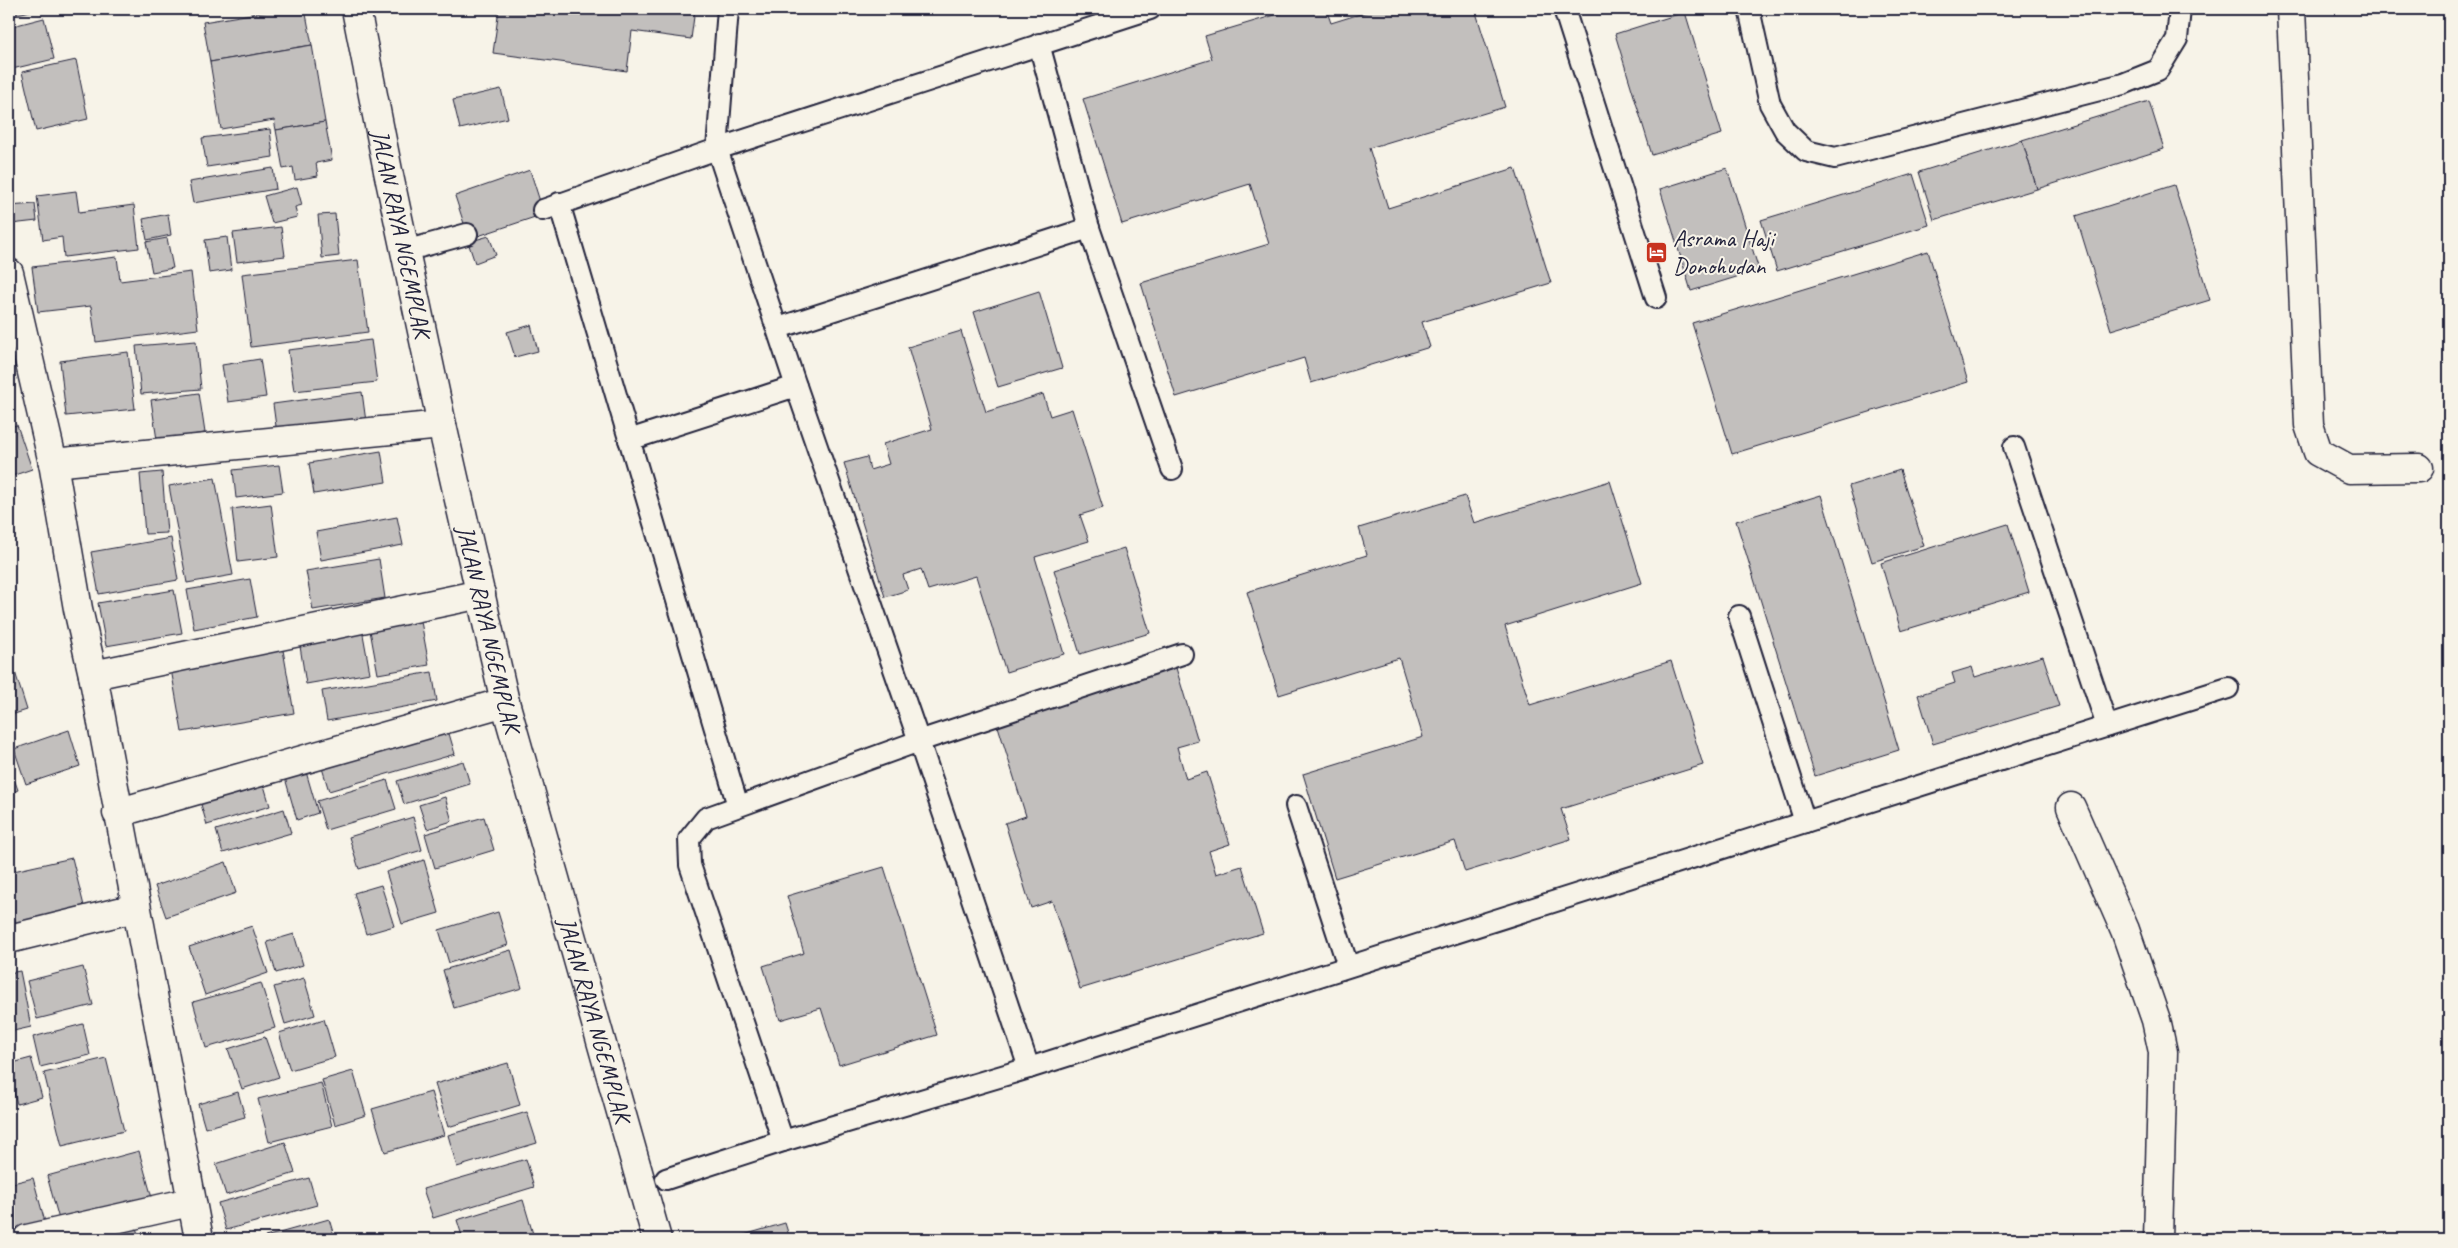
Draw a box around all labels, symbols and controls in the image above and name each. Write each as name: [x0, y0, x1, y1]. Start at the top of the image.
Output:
street label: JALAN RAYA NGEMPLAK: [365, 126, 439, 344]
place label: Asrama Haji Donohudan: [1673, 223, 1776, 281]
hotel icon: Asrama Haji Donohudan: [1645, 240, 1669, 264]
street label: JALAN RAYA NGEMPLAK: [450, 522, 529, 740]
street label: JALAN RAYA NGEMPLAK: [551, 913, 639, 1129]

